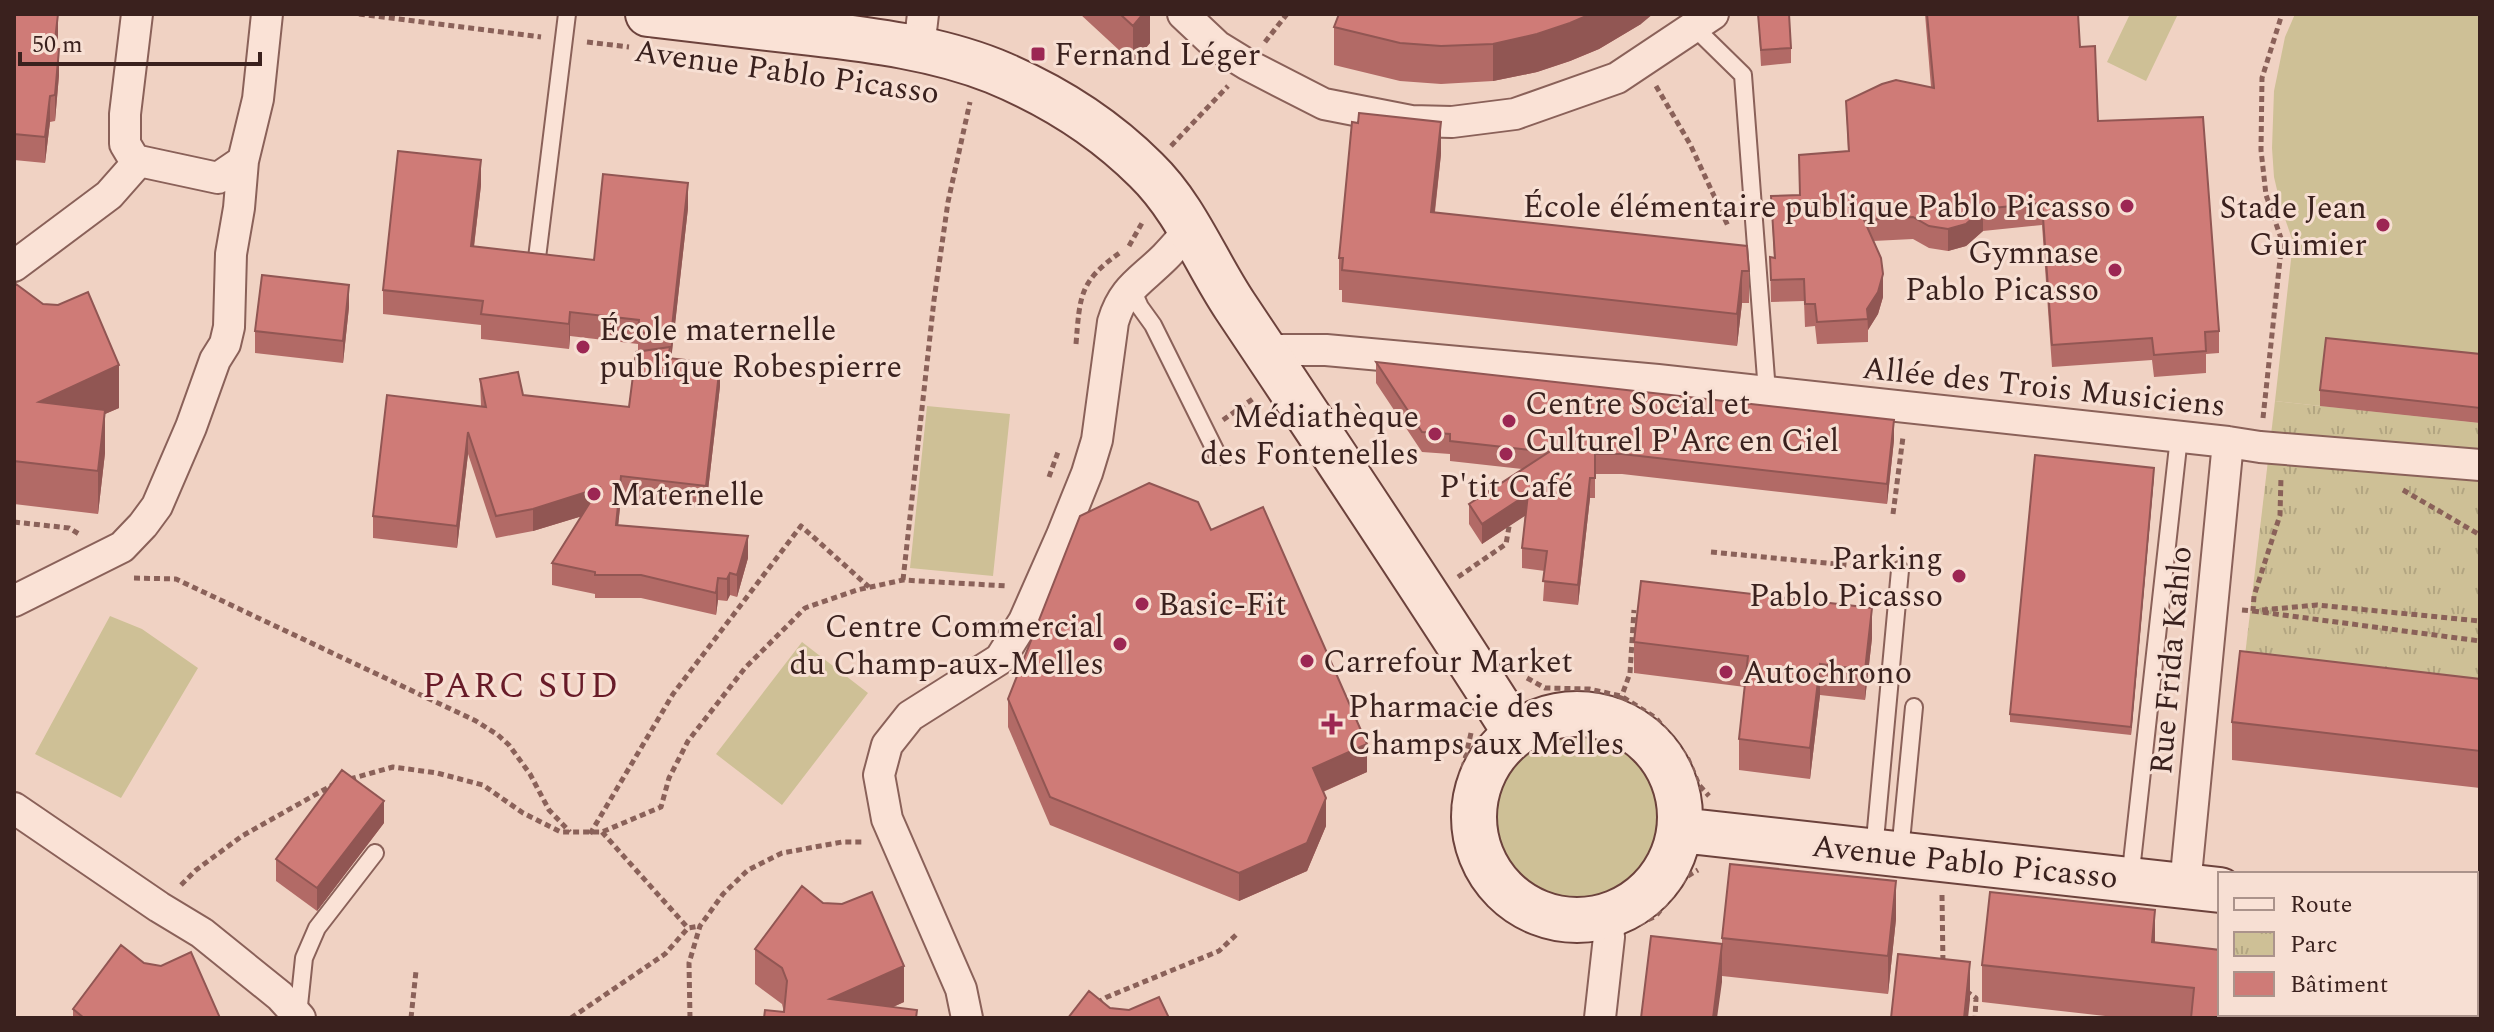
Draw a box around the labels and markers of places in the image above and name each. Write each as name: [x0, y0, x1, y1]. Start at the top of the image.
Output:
place label: Fernand Léger: [1054, 31, 1261, 80]
marker: Fernand Léger: [1029, 45, 1047, 63]
place label: École élémentaire publique Pablo Picasso: [1523, 183, 2111, 232]
place label: Stade Jean Guimier: [2220, 184, 2367, 270]
marker: École élémentaire publique Pablo Picasso: [2118, 197, 2136, 215]
marker: Stade Jean Guimier: [2374, 216, 2392, 234]
place label: Gymnase Pablo Picasso: [1905, 229, 2099, 315]
marker: Gymnase Pablo Picasso: [2106, 261, 2124, 279]
place label: École maternelle publique Robespierre: [599, 306, 902, 392]
marker: École maternelle publique Robespierre: [574, 338, 592, 356]
place label: Centre Social et Culturel P'Arc en Ciel: [1525, 380, 1839, 466]
place label: Médiathèque des Fontenelles: [1200, 393, 1419, 479]
marker: Centre Social et Culturel P'Arc en Ciel: [1500, 412, 1518, 430]
marker: Médiathèque des Fontenelles: [1426, 425, 1444, 443]
marker: P'tit Café: [1497, 445, 1515, 463]
place label: P'tit Café: [1439, 463, 1573, 512]
place label: Maternelle: [610, 471, 764, 520]
marker: Maternelle: [585, 485, 603, 503]
place label: Parking Pablo Picasso: [1749, 535, 1943, 621]
marker: Parking Pablo Picasso: [1950, 567, 1968, 585]
place label: Basic-Fit: [1158, 581, 1287, 630]
marker: Basic-Fit: [1133, 595, 1151, 613]
place label: Centre Commercial du Champ-aux-Melles: [789, 603, 1104, 689]
marker: Centre Commercial du Champ-aux-Melles: [1111, 635, 1129, 653]
place label: Carrefour Market: [1323, 638, 1573, 687]
place label: Autochrono: [1742, 649, 1912, 698]
marker: Carrefour Market: [1298, 652, 1316, 670]
marker: Autochrono: [1717, 663, 1735, 681]
place label: Pharmacie des Champs aux Melles: [1348, 683, 1625, 769]
marker: Pharmacie des Champs aux Melles: [1323, 715, 1341, 733]

